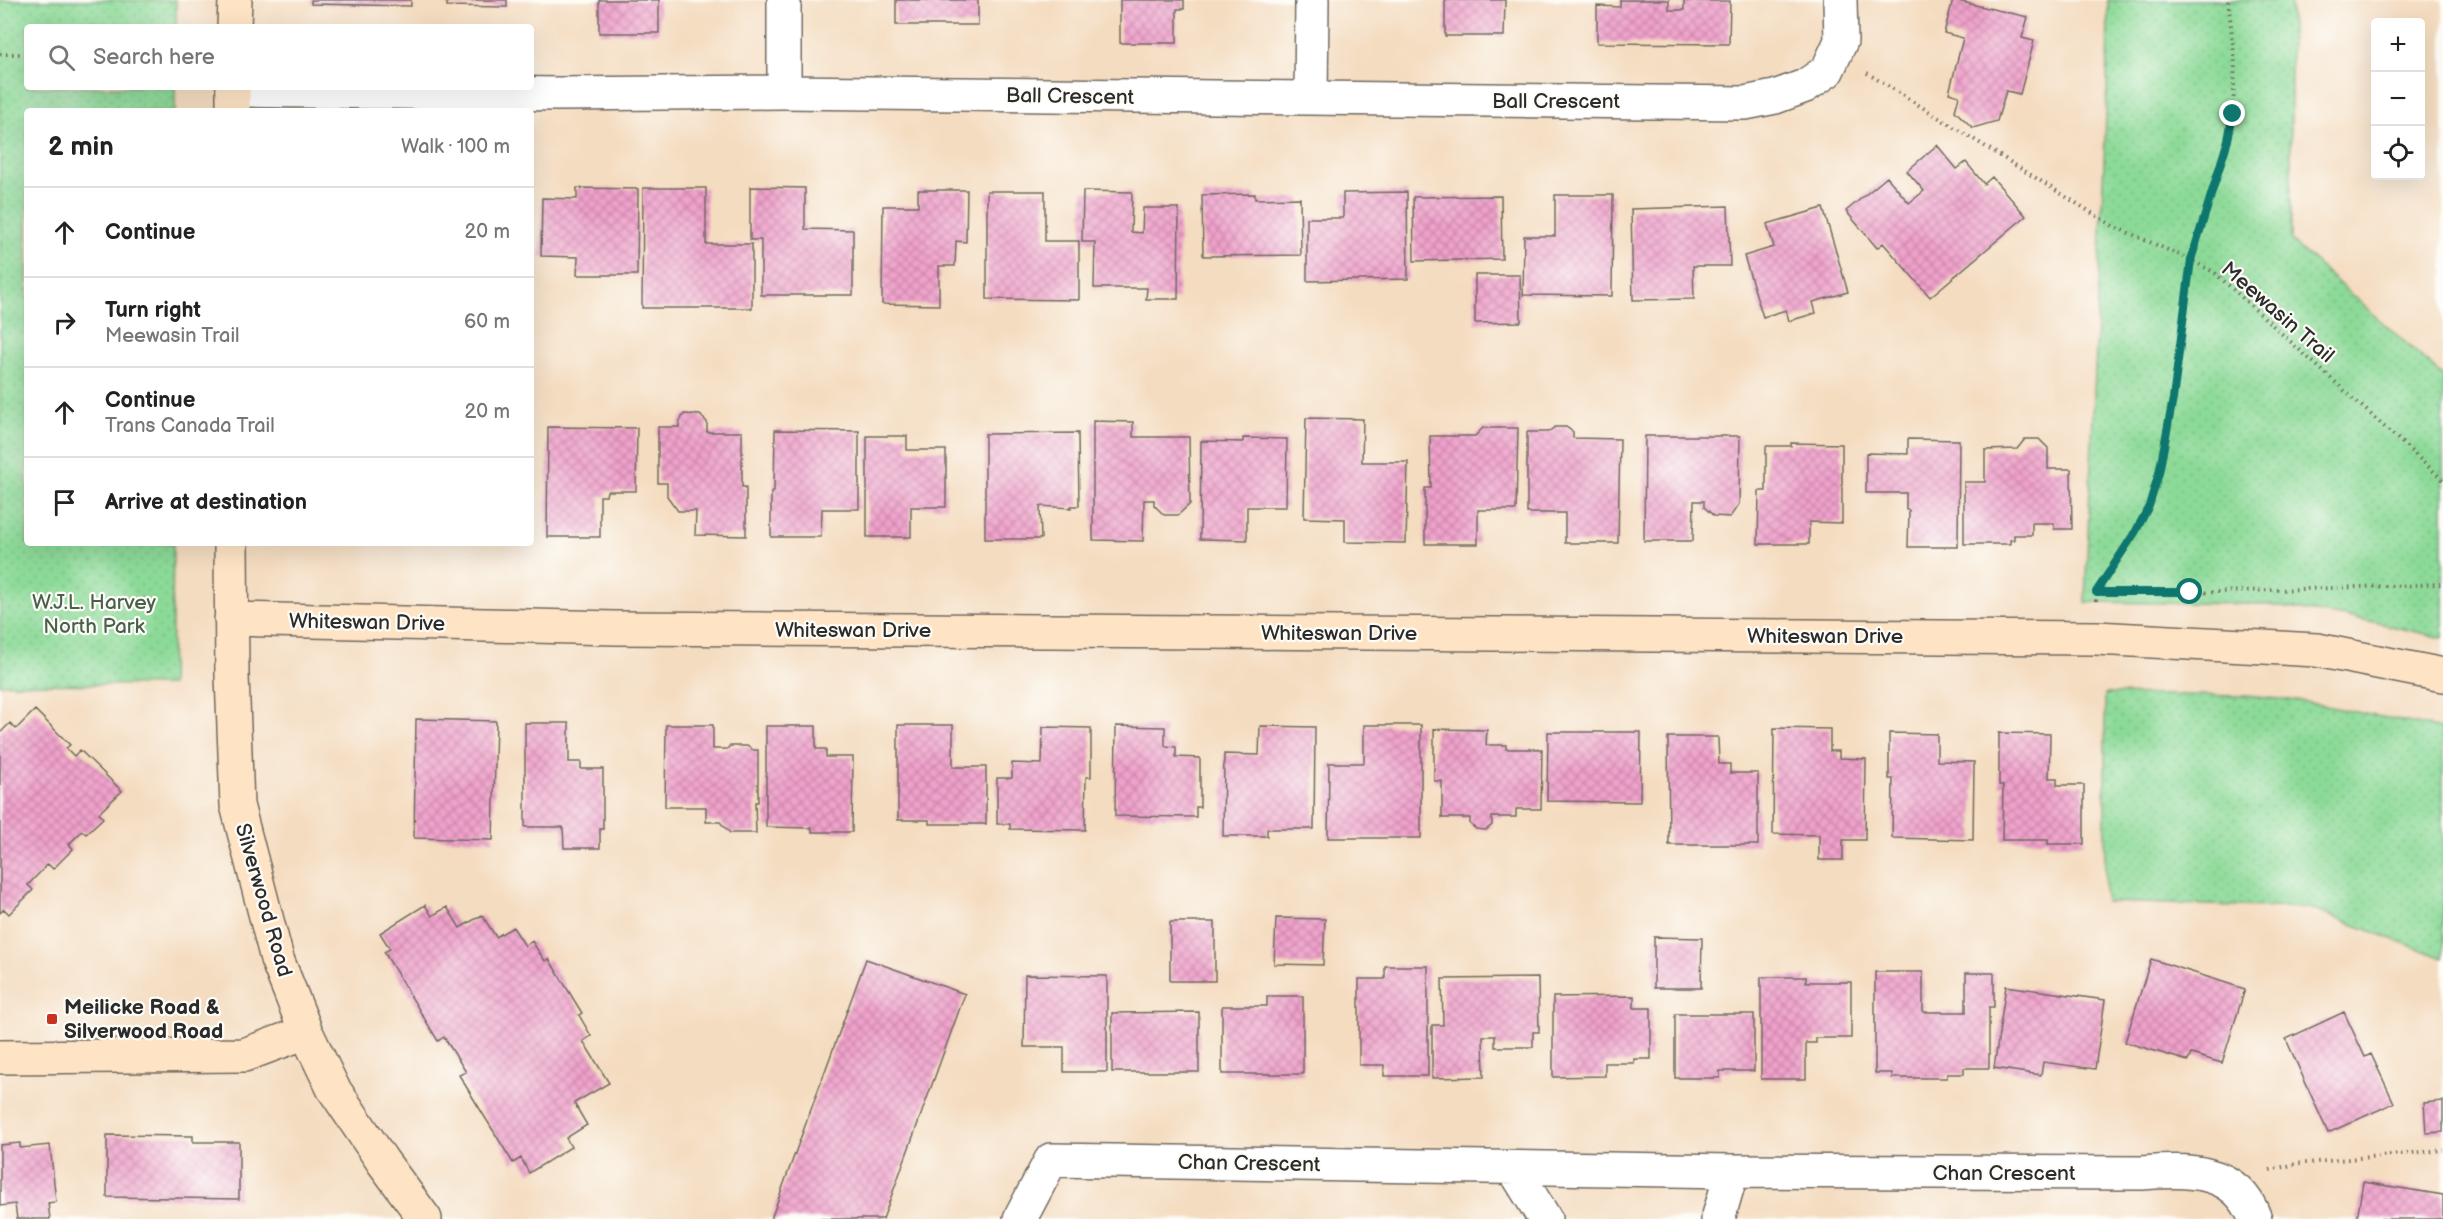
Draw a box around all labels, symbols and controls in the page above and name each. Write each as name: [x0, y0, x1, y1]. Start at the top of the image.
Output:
map controls: [2371, 18, 2425, 180]
button: +: [2371, 18, 2425, 72]
search box: [24, 24, 534, 90]
icon: search: [45, 41, 78, 74]
text: Search here: [93, 44, 215, 71]
button: −: [2371, 72, 2425, 126]
street label: Ball Crescent: [1006, 83, 1135, 110]
street label: Ball Crescent: [1492, 89, 1621, 114]
route end: [2219, 100, 2245, 126]
button: locate: [2371, 126, 2425, 180]
text: 2 min: [48, 132, 114, 163]
text: Walk · 100 m: [401, 135, 510, 159]
icon: ahead: [48, 216, 81, 249]
text: Continue: [105, 219, 195, 246]
text: 20 m: [465, 220, 510, 244]
street label: Meewasin Trail: [2216, 257, 2339, 368]
text: Turn right: [105, 297, 201, 324]
icon: right: [48, 306, 81, 339]
text: 60 m: [464, 310, 510, 334]
text: Meewasin Trail: [105, 324, 240, 348]
text: Continue: [105, 387, 195, 414]
icon: ahead: [48, 396, 81, 429]
text: 20 m: [465, 400, 510, 424]
text: Trans Canada Trail: [105, 414, 275, 438]
icon: arrive: [48, 486, 81, 519]
text: Arrive at destination: [105, 489, 307, 516]
route start: [2176, 578, 2202, 604]
park label: W.J.L. Harvey North Park: [32, 590, 157, 639]
street label: Whiteswan Drive: [289, 609, 445, 636]
street label: Whiteswan Drive: [775, 618, 931, 643]
street label: Whiteswan Drive: [1261, 621, 1417, 646]
street label: Whiteswan Drive: [1747, 624, 1903, 649]
street label: Silverwood Road: [230, 821, 297, 980]
place label: Meilicke Road & Silverwood Road: [64, 995, 223, 1044]
marker: Meilicke Road & Silverwood Road: [45, 1012, 59, 1026]
street label: Chan Crescent: [1177, 1150, 1321, 1177]
street label: Chan Crescent: [1933, 1161, 2076, 1186]

